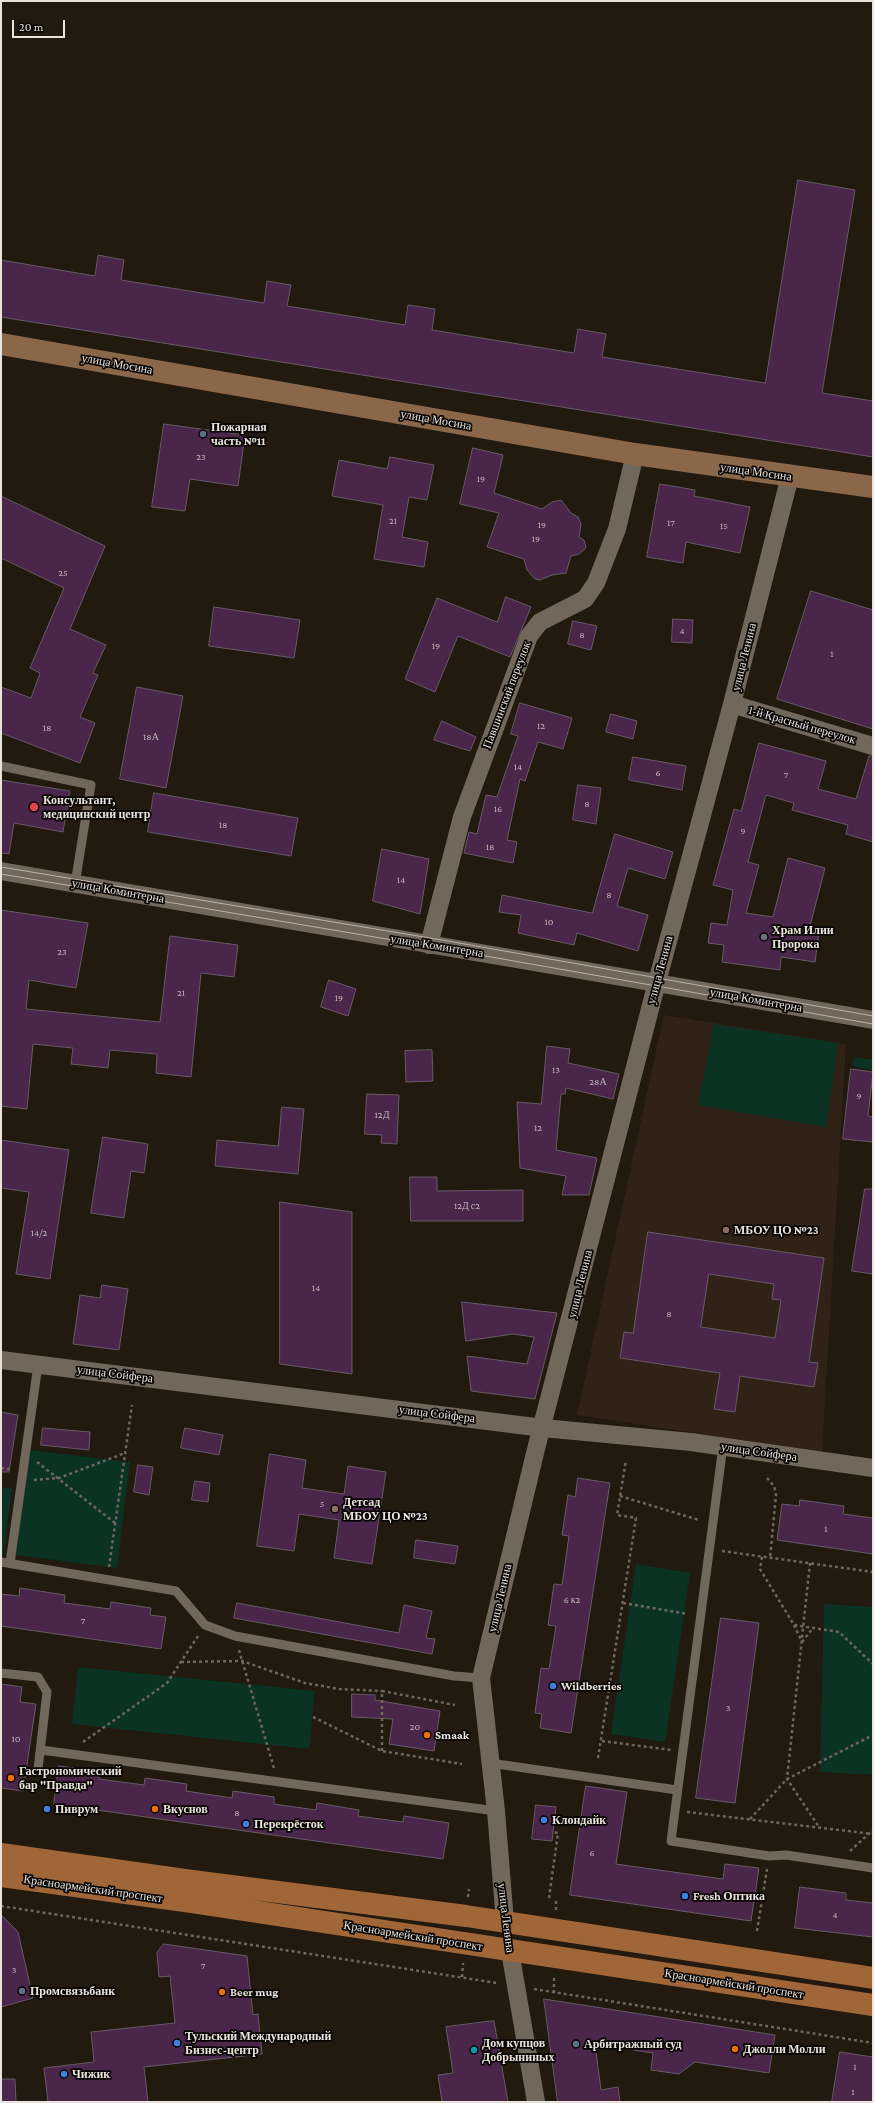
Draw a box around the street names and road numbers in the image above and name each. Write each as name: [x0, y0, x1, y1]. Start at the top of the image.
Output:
street label: улица Мосина: [80, 351, 154, 377]
street label: улица Мосина: [399, 407, 473, 433]
street label: улица Мосина: [719, 460, 793, 484]
street label: улица Ленина: [729, 621, 759, 693]
street label: Павшинский переулок: [480, 639, 534, 751]
street label: 1-й Красный переулок: [747, 703, 857, 747]
street label: улица Коминтерна: [71, 876, 165, 906]
street label: улица Коминтерна: [390, 932, 484, 960]
street label: улица Ленина: [644, 934, 676, 1006]
street label: улица Коминтерна: [709, 985, 803, 1015]
street label: улица Ленина: [565, 1248, 595, 1320]
street label: улица Сойфера: [76, 1362, 154, 1386]
street label: улица Сойфера: [398, 1402, 476, 1426]
street label: улица Сойфера: [720, 1440, 798, 1464]
street label: улица Ленина: [485, 1562, 515, 1634]
street label: Красноармейский проспект: [22, 1872, 164, 1906]
street label: улица Ленина: [495, 1882, 517, 1954]
street label: Красноармейский проспект: [342, 1918, 484, 1954]
street label: Красноармейский проспект: [663, 1966, 805, 2002]

